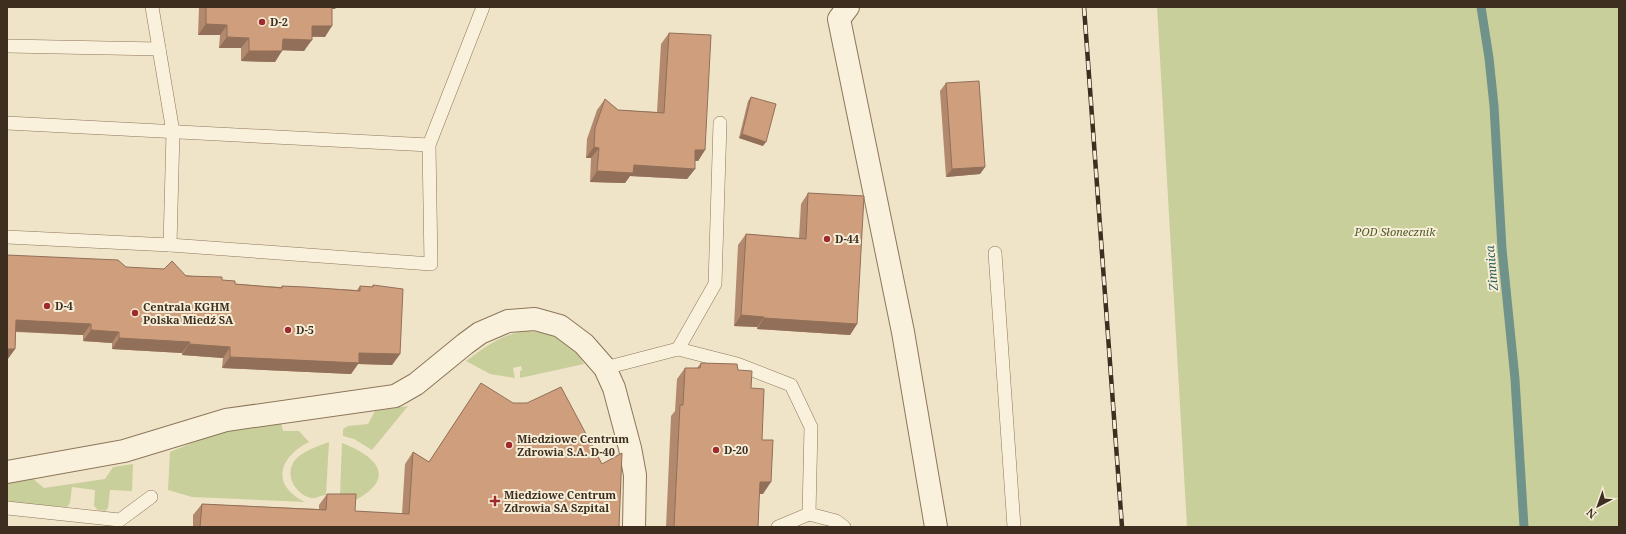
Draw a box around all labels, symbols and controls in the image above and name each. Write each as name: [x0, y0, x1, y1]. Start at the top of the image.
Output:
place label: D-2: [270, 14, 288, 29]
marker: D-2: [257, 17, 267, 27]
park label: POD Słonecznik: [1354, 224, 1436, 239]
place label: D-44: [835, 231, 859, 246]
marker: D-44: [822, 234, 832, 244]
water label: Zimnica: [1481, 245, 1502, 292]
place label: D-4: [55, 298, 73, 313]
place label: Centrala KGHM Polska Miedź SA: [143, 299, 234, 327]
marker: D-4: [42, 301, 52, 311]
marker: Centrala KGHM Polska Miedź SA: [130, 308, 140, 318]
place label: D-5: [296, 322, 314, 337]
marker: D-5: [283, 325, 293, 335]
place label: Miedziowe Centrum Zdrowia S.A. D-40: [517, 431, 629, 459]
marker: Miedziowe Centrum Zdrowia S.A. D-40: [504, 440, 514, 450]
place label: D-20: [724, 442, 748, 457]
marker: D-20: [711, 445, 721, 455]
north arrow: [1578, 486, 1618, 526]
place label: Miedziowe Centrum Zdrowia SA Szpital: [504, 487, 616, 515]
marker: Miedziowe Centrum Zdrowia SA Szpital: [489, 495, 501, 507]
text: N: [1583, 505, 1599, 522]

